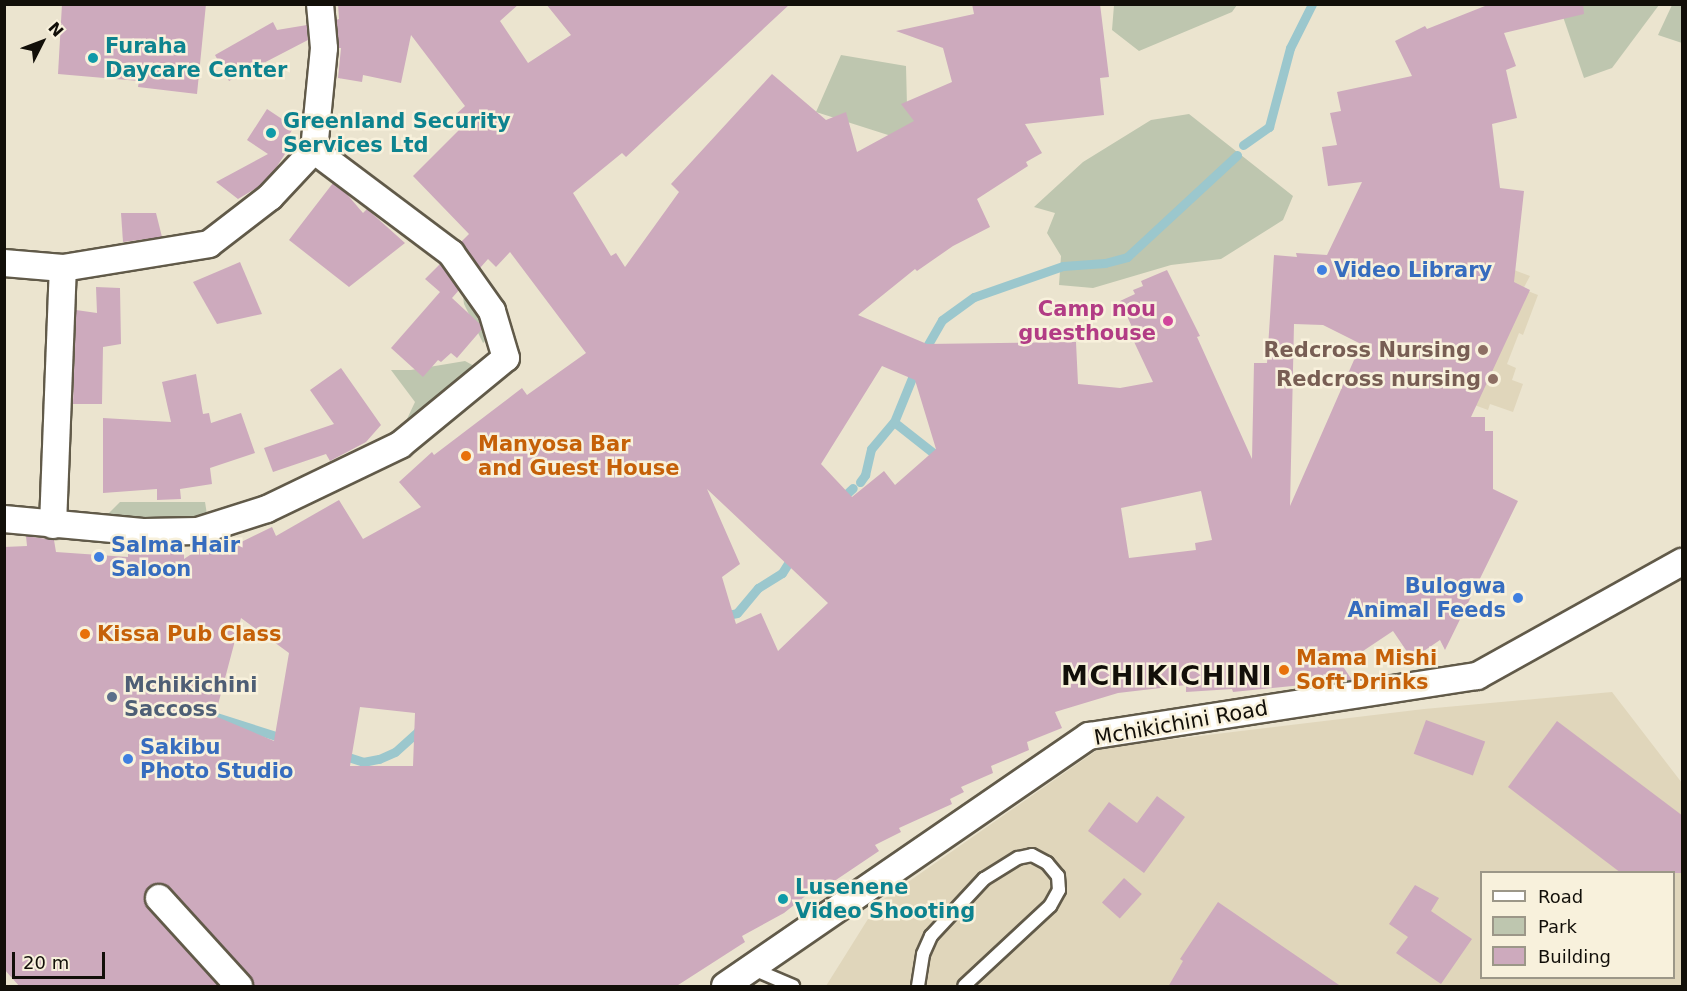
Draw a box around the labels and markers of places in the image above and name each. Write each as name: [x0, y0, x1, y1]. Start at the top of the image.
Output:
place label: Furaha Daycare Center: [105, 33, 287, 83]
marker: Furaha Daycare Center: [86, 51, 100, 65]
place label: Greenland Security Services Ltd: [283, 108, 511, 158]
marker: Greenland Security Services Ltd: [264, 126, 278, 140]
place label: Video Library: [1334, 257, 1492, 283]
marker: Video Library: [1315, 263, 1329, 277]
place label: Camp nou guesthouse: [1018, 296, 1156, 346]
marker: Camp nou guesthouse: [1161, 314, 1175, 328]
place label: Redcross Nursing: [1263, 337, 1471, 363]
marker: Redcross Nursing: [1476, 343, 1490, 357]
place label: Redcross nursing: [1276, 366, 1481, 392]
marker: Redcross nursing: [1486, 372, 1500, 386]
place label: Manyosa Bar and Guest House: [478, 431, 679, 481]
marker: Manyosa Bar and Guest House: [459, 449, 473, 463]
place label: Salma Hair Saloon: [111, 532, 240, 582]
marker: Salma Hair Saloon: [92, 550, 106, 564]
place label: Bulogwa Animal Feeds: [1348, 573, 1506, 623]
marker: Bulogwa Animal Feeds: [1511, 591, 1525, 605]
place label: Kissa Pub Class: [97, 621, 281, 647]
marker: Kissa Pub Class: [78, 627, 92, 641]
place label: Mama Mishi Soft Drinks: [1296, 645, 1437, 695]
marker: Mama Mishi Soft Drinks: [1277, 663, 1291, 677]
place label: Mchikichini Saccoss: [124, 672, 257, 722]
marker: Mchikichini Saccoss: [105, 690, 119, 704]
place label: Sakibu Photo Studio: [140, 734, 293, 784]
marker: Sakibu Photo Studio: [121, 752, 135, 766]
place label: Lusenene Video Shooting: [795, 874, 975, 924]
marker: Lusenene Video Shooting: [776, 892, 790, 906]

